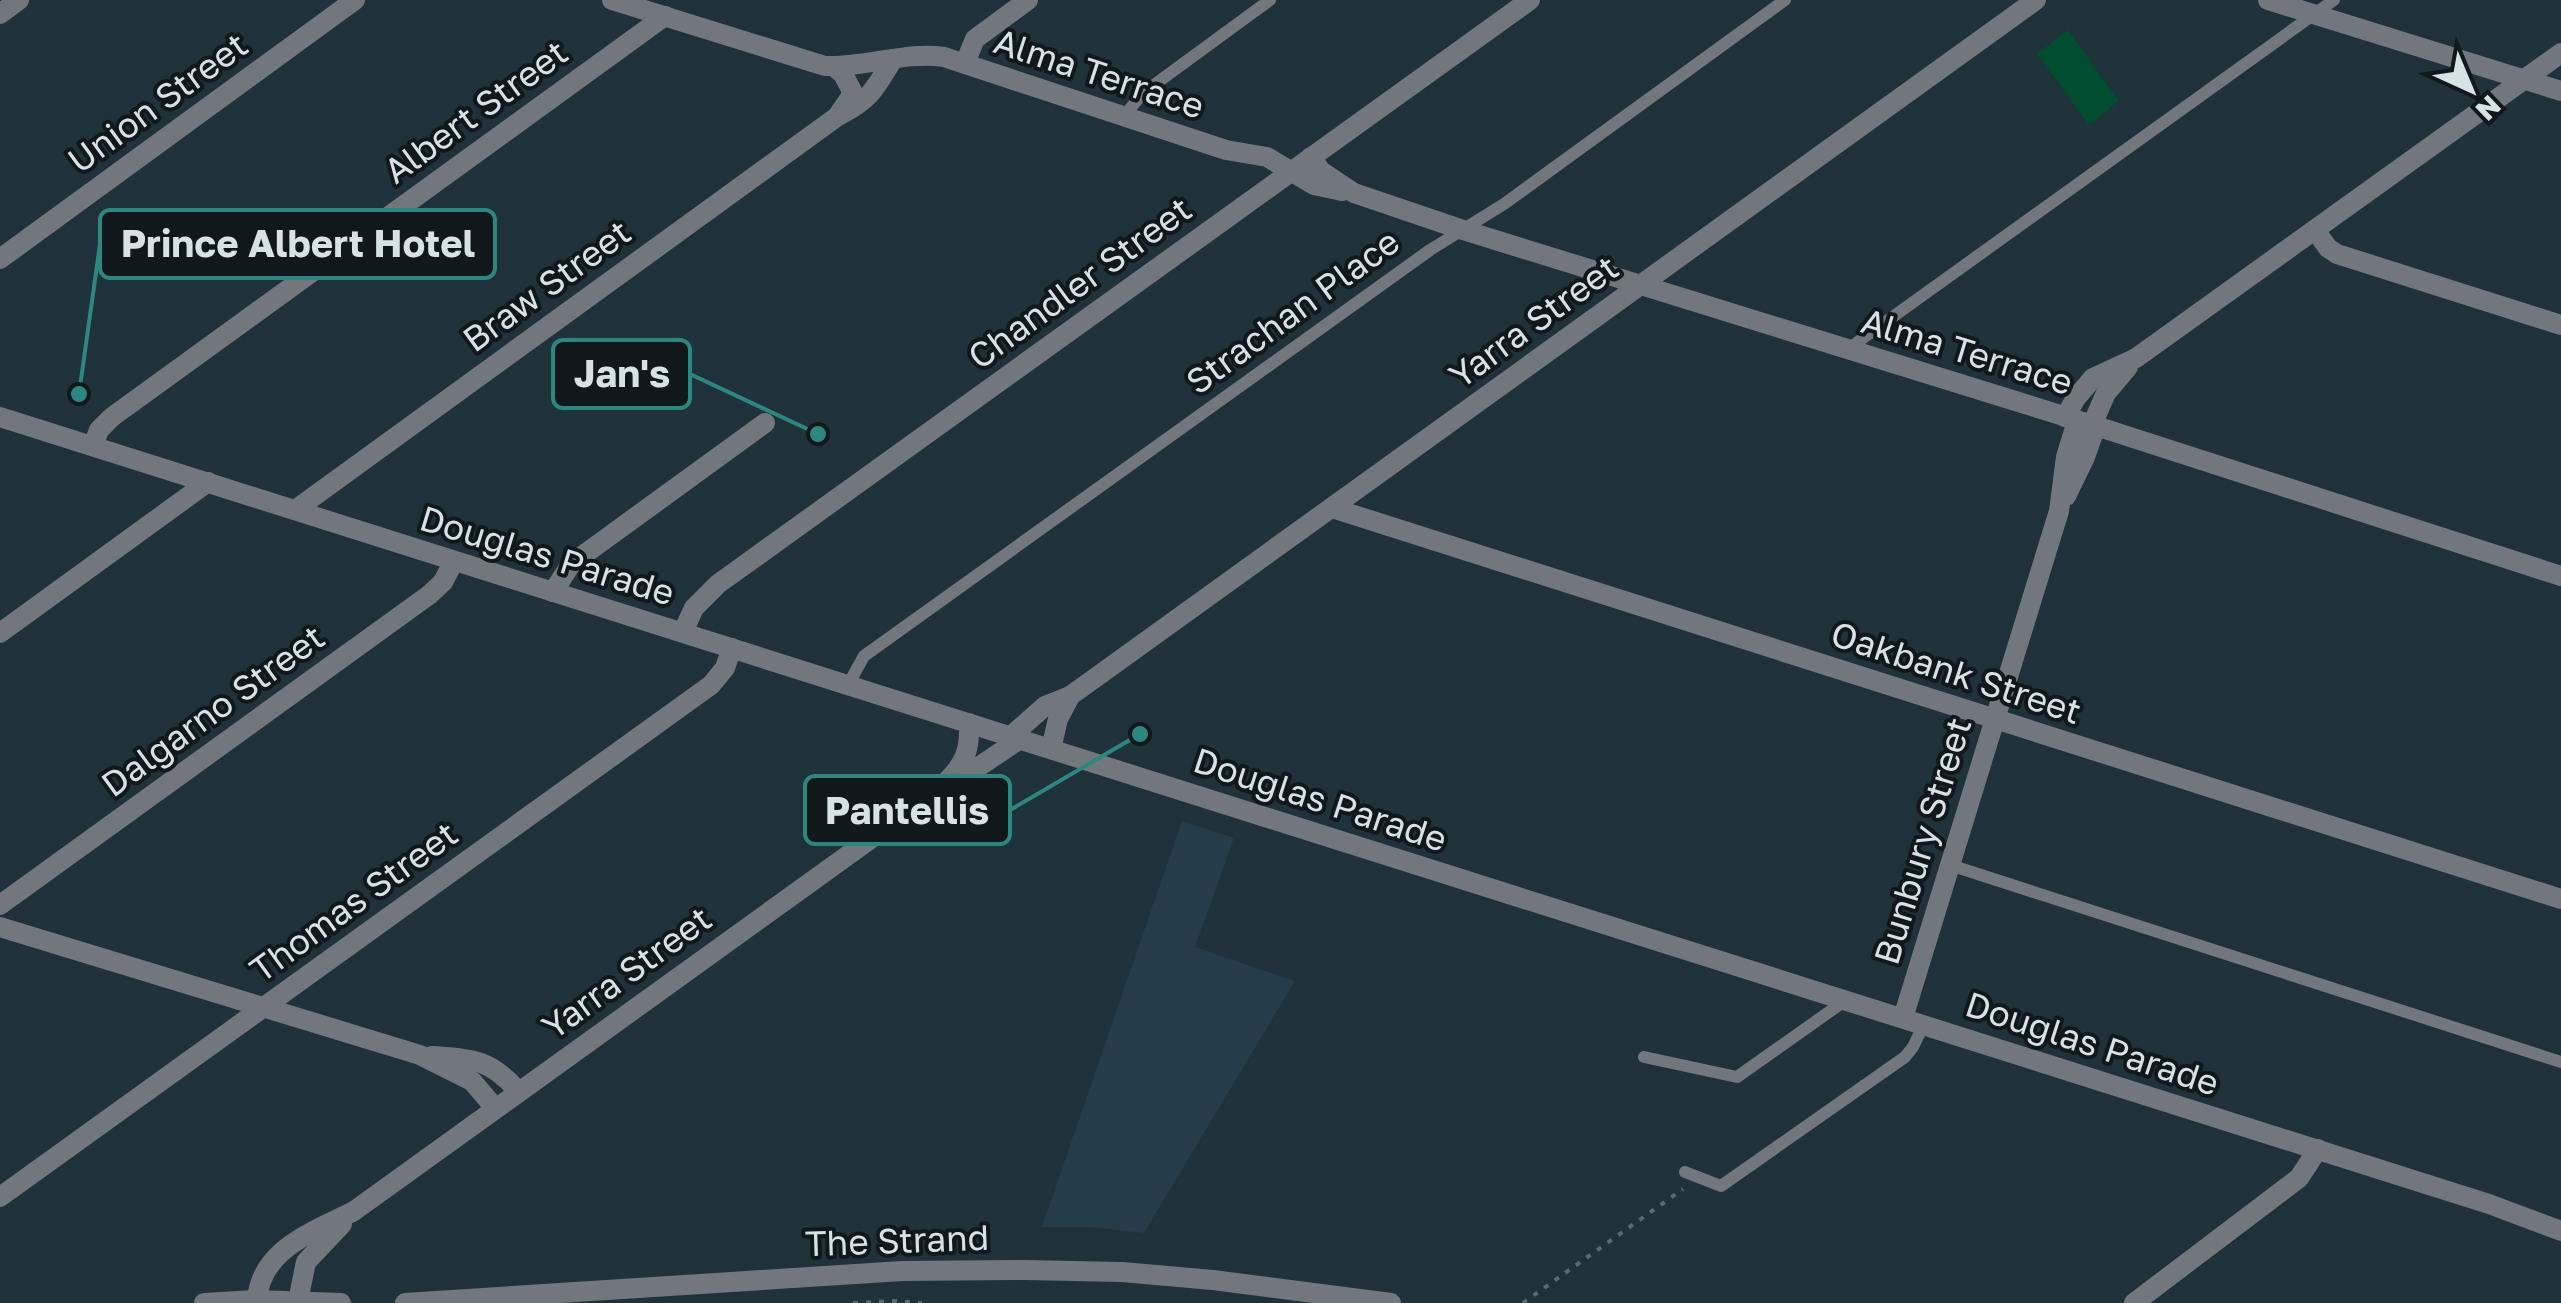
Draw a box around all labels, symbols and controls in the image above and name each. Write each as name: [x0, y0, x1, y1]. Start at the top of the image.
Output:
street label: Alma Terrace: [989, 19, 1210, 127]
street label: Union Street: [60, 23, 255, 181]
street label: Albert Street: [375, 31, 575, 192]
north arrow: [2421, 40, 2521, 140]
text: N: [2470, 89, 2508, 128]
street label: Chandler Street: [960, 187, 1199, 377]
callout: Prince Albert Hotel: [100, 210, 495, 278]
street label: Braw Street: [454, 210, 638, 360]
text: Prince Albert Hotel: [121, 220, 475, 265]
street label: Strachan Place: [1178, 220, 1407, 402]
street label: Yarra Street: [1441, 246, 1626, 397]
street label: Alma Terrace: [1857, 299, 2078, 403]
callout: Jan's: [553, 340, 690, 408]
text: Jan's: [574, 350, 670, 395]
street label: Douglas Parade: [415, 496, 680, 614]
street label: Oakbank Street: [1826, 612, 2087, 732]
street label: Dalgarno Street: [93, 615, 332, 805]
street label: Bunbury Street: [1865, 712, 1979, 969]
street label: Douglas Parade: [1188, 738, 1452, 860]
callout: Pantellis: [805, 776, 1010, 844]
text: Pantellis: [825, 787, 989, 832]
street label: Thomas Street: [242, 812, 465, 990]
street label: Yarra Street: [534, 897, 719, 1048]
street label: Douglas Parade: [1960, 982, 2224, 1104]
street label: The Strand: [804, 1216, 990, 1264]

